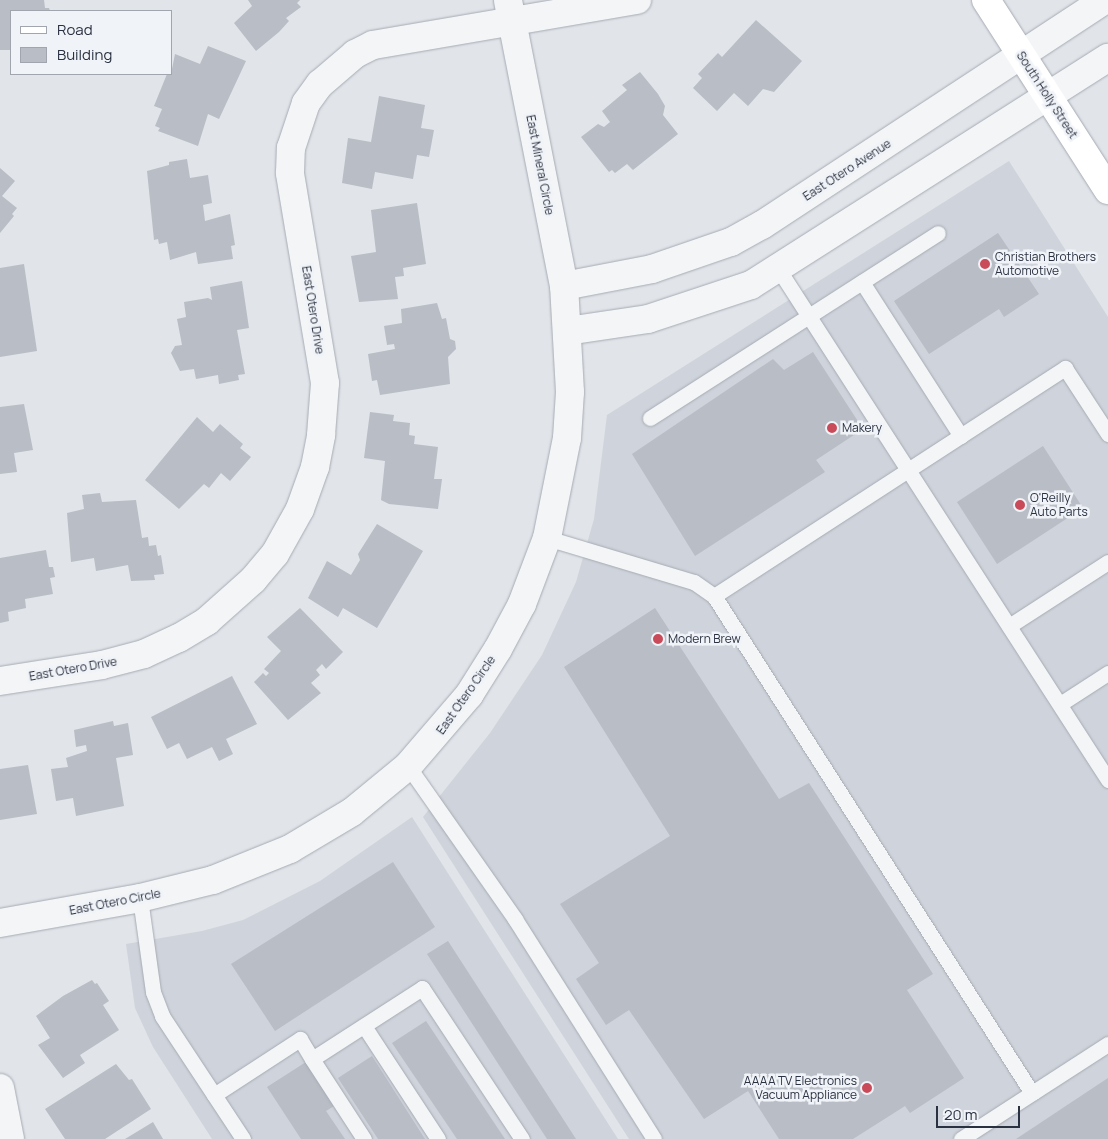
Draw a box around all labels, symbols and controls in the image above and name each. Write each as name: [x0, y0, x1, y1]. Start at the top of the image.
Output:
legend: [10, 10, 172, 75]
text: Road: [57, 19, 93, 40]
text: Building: [57, 44, 112, 65]
street label: South Holly Street: [1013, 49, 1081, 141]
street label: East Mineral Circle: [523, 114, 557, 216]
street label: East Otero Avenue: [800, 136, 894, 204]
place label: Christian Brothers Automotive: [995, 250, 1096, 278]
marker: Christian Brothers Automotive: [979, 258, 991, 270]
street label: East Otero Drive: [299, 265, 327, 355]
place label: Makery: [842, 421, 882, 435]
marker: Makery: [826, 422, 838, 434]
place label: O'Reilly Auto Parts: [1030, 491, 1088, 519]
marker: O'Reilly Auto Parts: [1014, 499, 1026, 511]
place label: Modern Brew: [668, 632, 741, 646]
marker: Modern Brew: [652, 633, 664, 645]
street label: East Otero Circle: [433, 653, 499, 737]
street label: East Otero Drive: [28, 654, 118, 684]
street label: East Otero Circle: [68, 886, 162, 918]
place label: AAAA TV Electronics Vacuum Appliance: [744, 1074, 857, 1102]
marker: AAAA TV Electronics Vacuum Appliance: [861, 1082, 873, 1094]
scale bar: [938, 1096, 1022, 1128]
text: 20 m: [944, 1104, 977, 1125]

